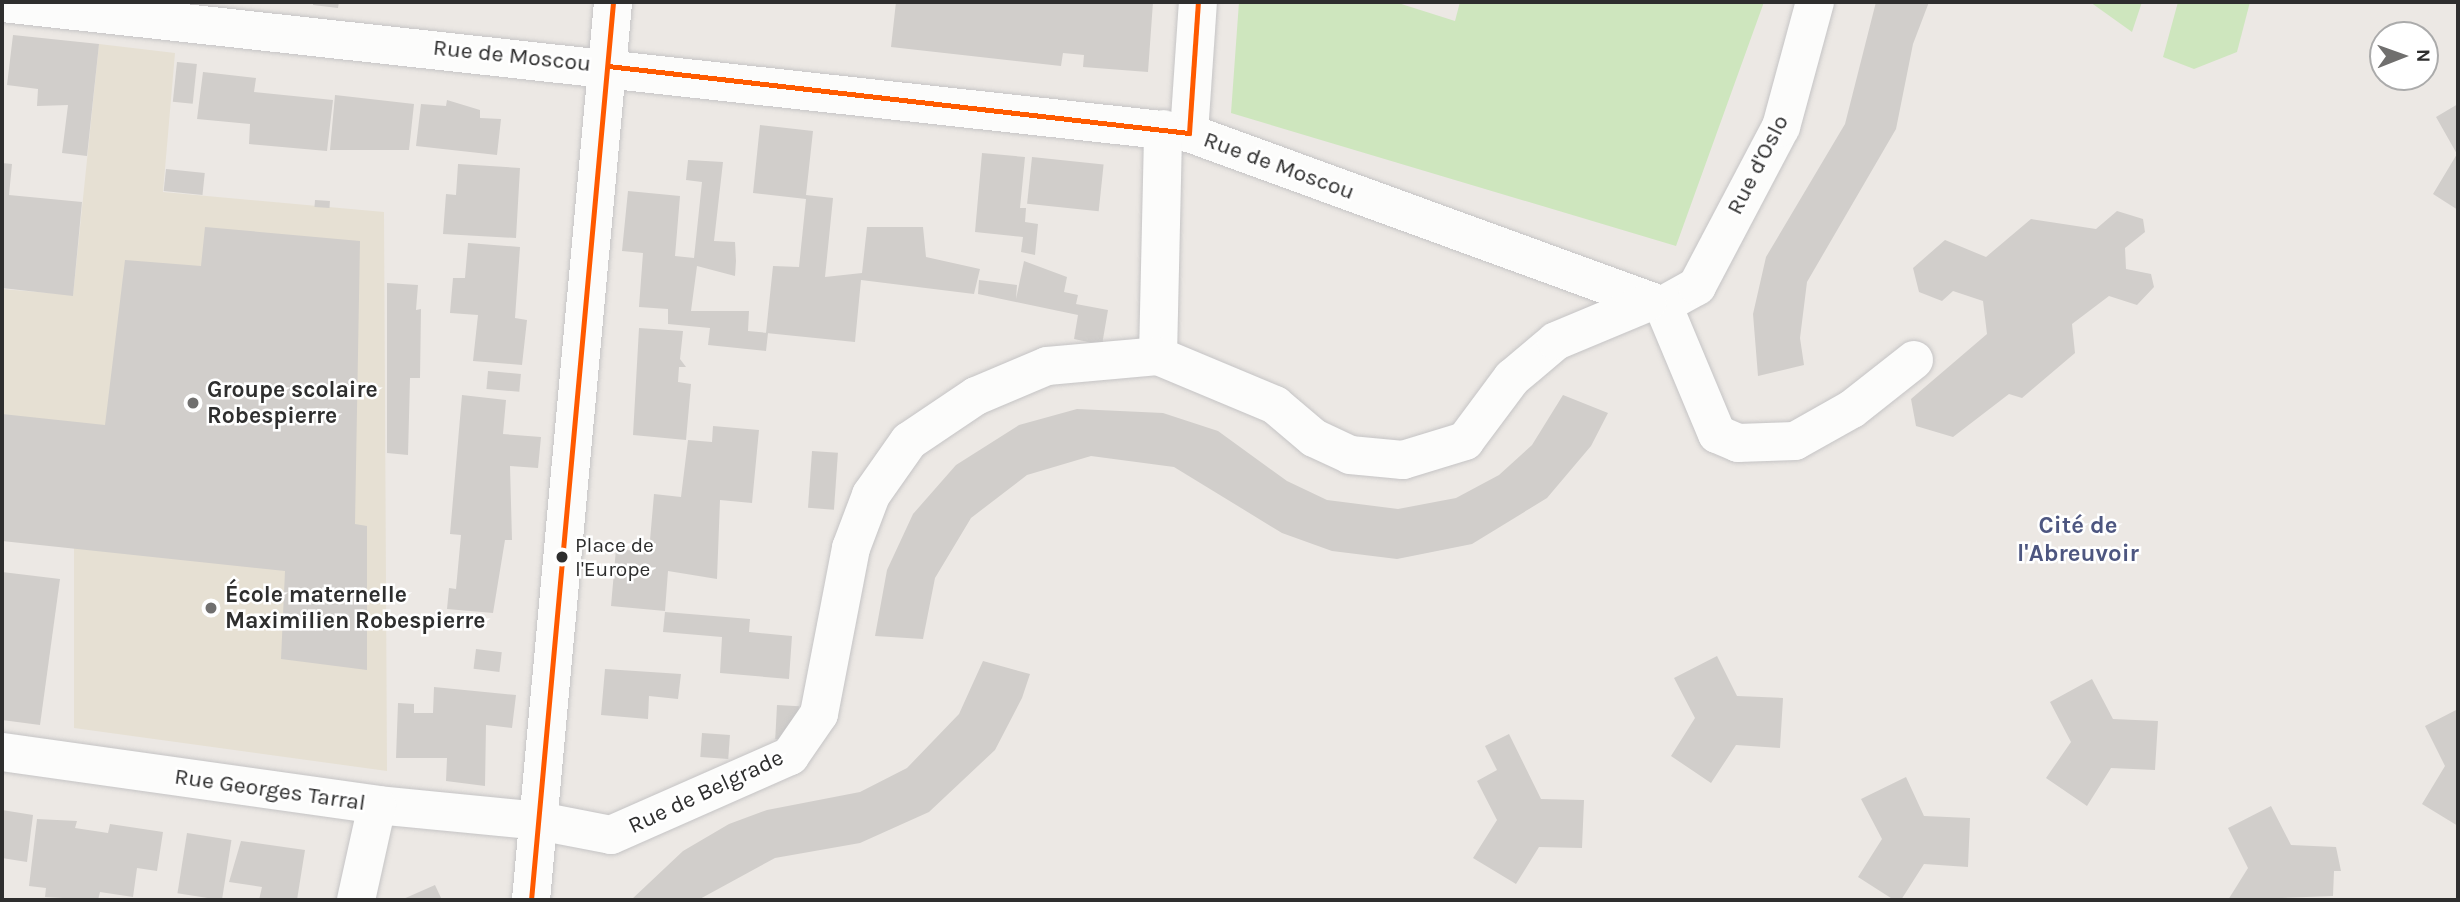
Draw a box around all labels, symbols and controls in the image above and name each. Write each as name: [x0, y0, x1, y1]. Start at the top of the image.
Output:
north arrow: [2369, 21, 2439, 91]
street label: Rue de Moscou: [432, 34, 592, 78]
text: N: [2412, 49, 2434, 63]
street label: Rue d'Oslo: [1721, 111, 1795, 219]
street label: Rue de Moscou: [1200, 126, 1358, 206]
place label: Groupe scolaire Robespierre: [207, 376, 378, 430]
marker: Groupe scolaire Robespierre: [185, 395, 201, 411]
district label: Cité de l'Abreuvoir: [2017, 512, 2139, 568]
place label: Place de l'Europe: [575, 532, 654, 582]
marker: Place de l'Europe: [555, 550, 569, 564]
place label: École maternelle Maximilien Robespierre: [225, 581, 485, 635]
marker: École maternelle Maximilien Robespierre: [203, 600, 219, 616]
street label: Rue de Belgrade: [624, 744, 788, 840]
street label: Rue Georges Tarral: [173, 763, 367, 817]

